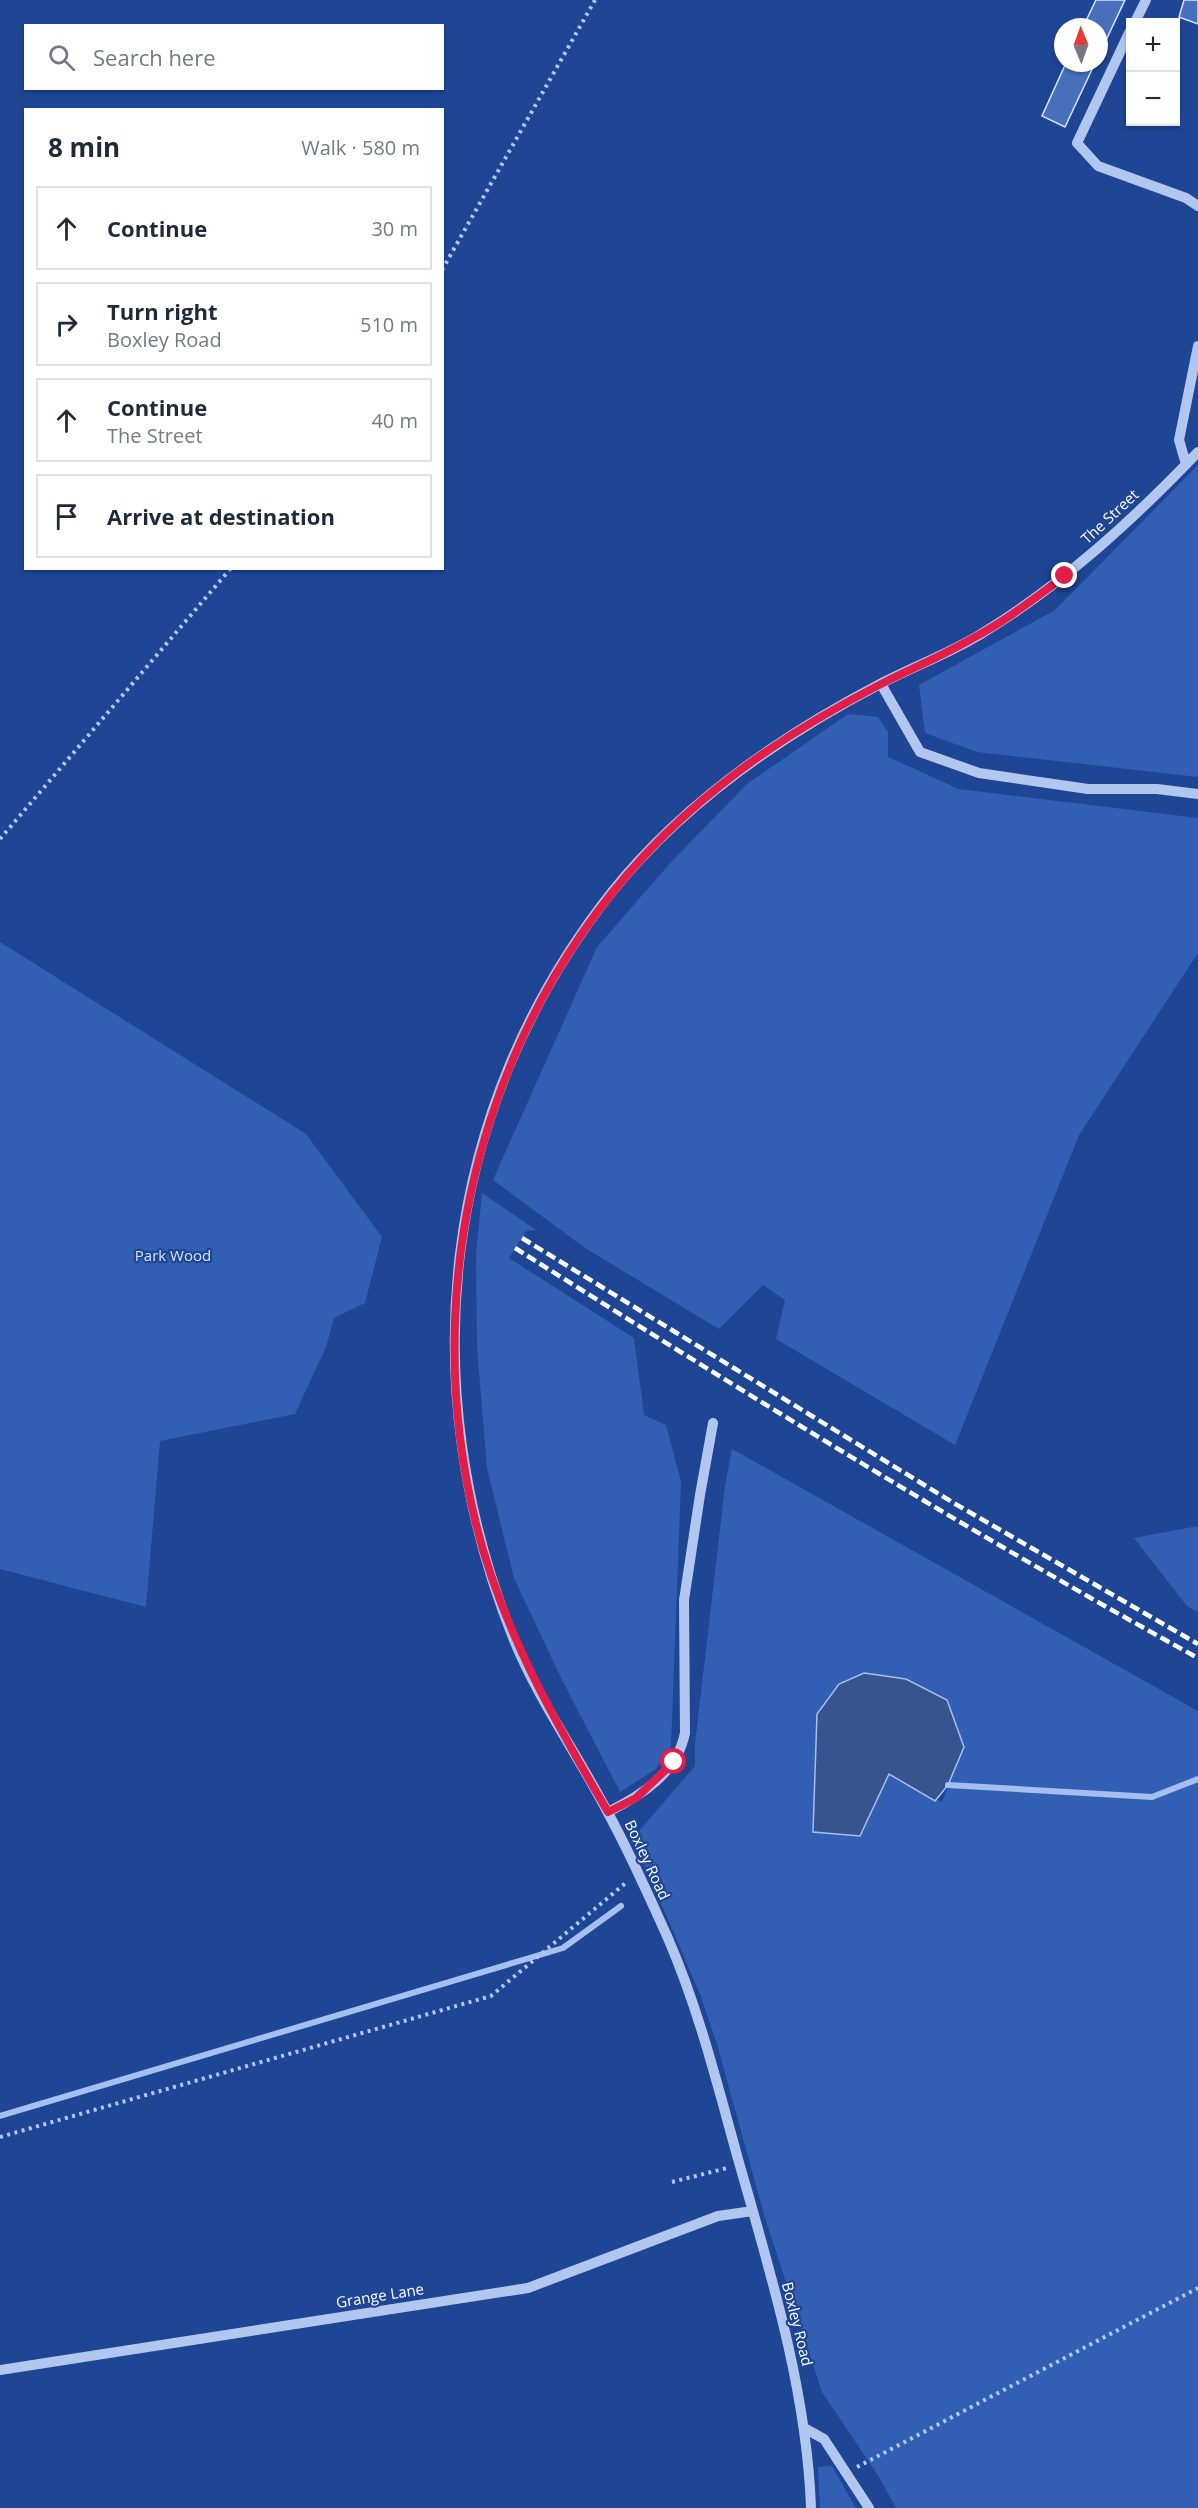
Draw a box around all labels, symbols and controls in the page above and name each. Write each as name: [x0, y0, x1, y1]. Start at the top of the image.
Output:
north arrow: [1054, 18, 1108, 72]
map controls: [1126, 18, 1180, 126]
button: +: [1126, 18, 1180, 72]
search box: [24, 24, 444, 90]
icon: search: [45, 41, 78, 74]
text: Search here: [93, 42, 216, 72]
button: −: [1126, 72, 1180, 126]
text: 8 min: [48, 129, 120, 165]
text: Walk · 580 m: [301, 134, 420, 161]
icon: ahead: [50, 212, 83, 245]
text: Continue: [107, 213, 207, 243]
text: 30 m: [371, 215, 418, 242]
text: Turn right: [107, 296, 218, 326]
icon: right: [50, 308, 83, 341]
text: 510 m: [360, 311, 418, 338]
text: Boxley Road: [107, 326, 222, 353]
text: Continue: [107, 392, 207, 422]
icon: ahead: [50, 404, 83, 437]
text: 40 m: [371, 407, 418, 434]
text: The Street: [107, 422, 203, 449]
street label: The Street: [1076, 485, 1142, 548]
icon: arrive: [50, 500, 83, 533]
text: Arrive at destination: [107, 501, 335, 531]
route end: [1051, 562, 1077, 588]
park label: Park Wood: [135, 1245, 211, 1265]
route start: [660, 1748, 686, 1774]
street label: Boxley Road: [621, 1816, 675, 1903]
street label: Grange Lane: [334, 2278, 425, 2312]
street label: Boxley Road: [778, 2280, 818, 2368]

